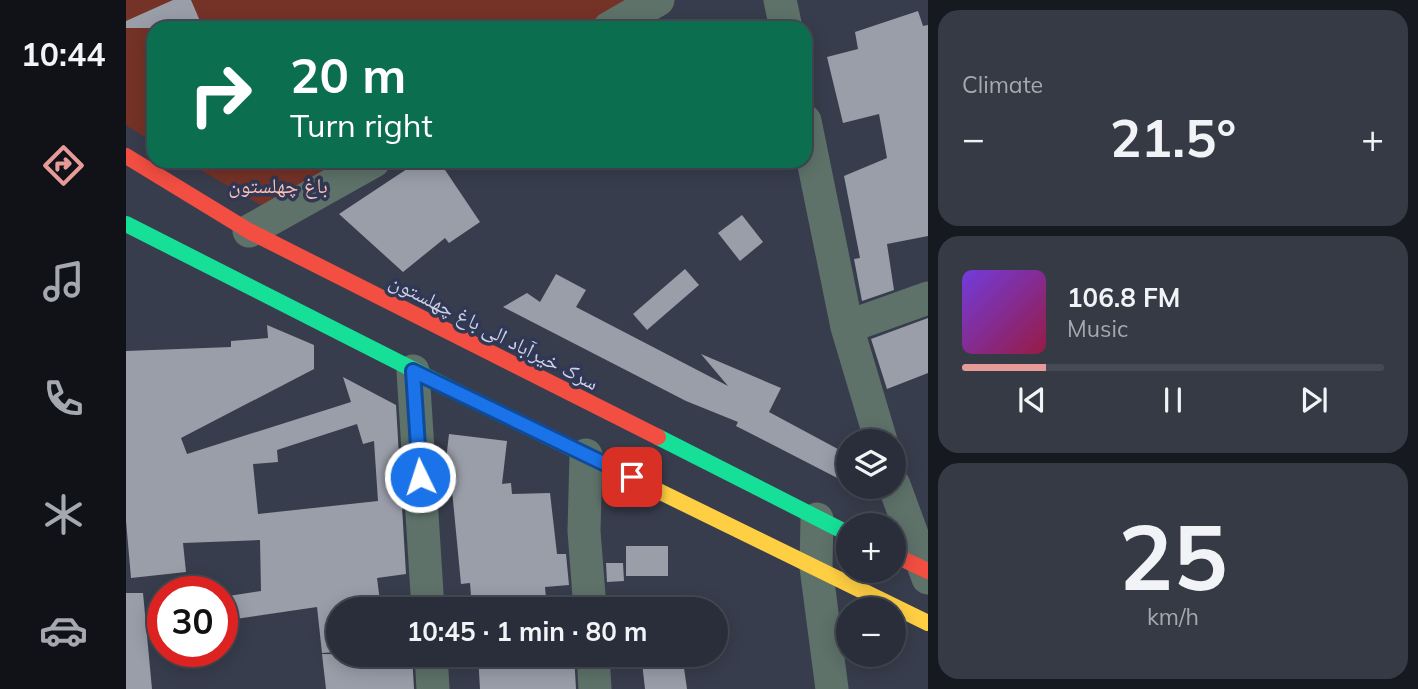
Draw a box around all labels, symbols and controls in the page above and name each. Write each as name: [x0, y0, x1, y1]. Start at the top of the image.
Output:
text: 10:44: [21, 34, 105, 74]
text: 20 m: [290, 44, 406, 105]
icon: right: [175, 49, 266, 140]
text: Climate: [962, 70, 1043, 99]
text: Turn right: [290, 105, 433, 145]
text: 21.5°: [1110, 105, 1236, 170]
text: −: [962, 114, 985, 162]
text: +: [1361, 114, 1384, 162]
icon: directions: [39, 141, 88, 190]
park label: باغ چهلستون: [228, 172, 328, 199]
icon: music: [39, 257, 88, 306]
street label: سرک خیرآباد الی باغ چهلستون: [385, 267, 603, 396]
text: 106.8 FM: [1067, 281, 1180, 314]
text: Music: [1067, 314, 1128, 343]
icon: phone: [39, 374, 88, 423]
icon: previous: [1013, 381, 1051, 419]
icon: pause: [1154, 381, 1192, 419]
icon: next: [1295, 381, 1333, 419]
map controls: [836, 429, 906, 667]
button: layers: [836, 429, 906, 499]
position arrow: [383, 440, 457, 514]
pin: [602, 447, 662, 507]
icon: arrive: [613, 458, 651, 496]
icon: climate: [39, 490, 88, 539]
text: 25: [1118, 499, 1228, 613]
button: +: [836, 513, 906, 583]
speed limit sign: 30: [147, 576, 238, 667]
button: −: [836, 597, 906, 667]
text: km/h: [1147, 602, 1199, 631]
icon: car: [39, 606, 88, 655]
text: 10:45 · 1 min · 80 m: [407, 615, 647, 648]

